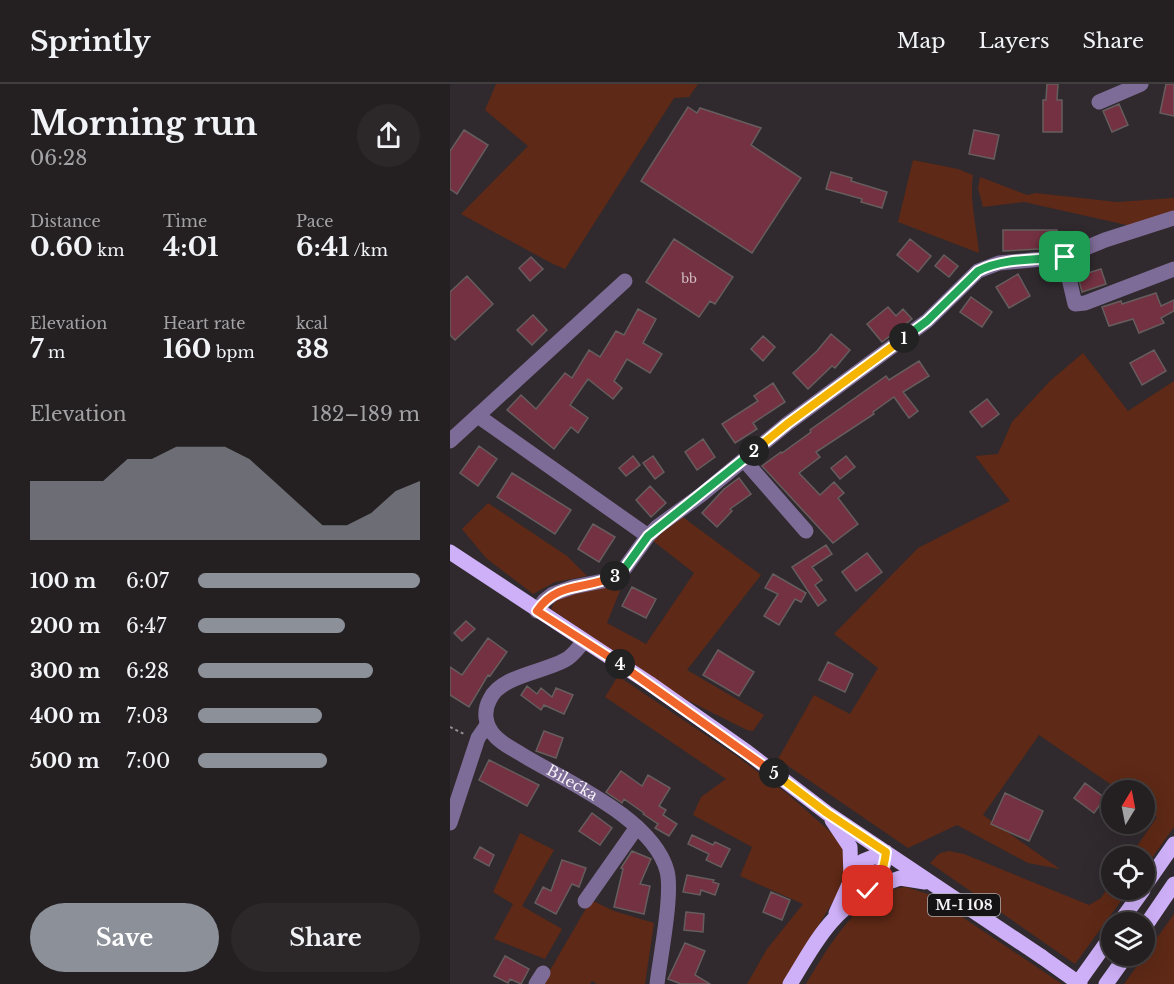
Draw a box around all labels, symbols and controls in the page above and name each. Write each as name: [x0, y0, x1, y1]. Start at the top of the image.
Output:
text: Sprintly: [30, 24, 151, 59]
text: Map: [897, 28, 946, 54]
text: Layers: [979, 28, 1050, 54]
text: Share: [1083, 28, 1144, 54]
text: Morning run: [30, 103, 258, 144]
button: share: [357, 104, 420, 167]
text: 06:28: [30, 146, 87, 170]
text: Distance: [30, 211, 101, 231]
text: Time: [163, 211, 207, 231]
text: Pace: [296, 211, 333, 231]
text: 0.60: [30, 231, 93, 263]
text: 4:01: [163, 231, 219, 263]
text: 6:41: [296, 231, 350, 263]
pin: [1039, 231, 1090, 282]
text: km: [93, 240, 124, 260]
text: /km: [350, 240, 388, 260]
icon: arrive: [1048, 240, 1081, 273]
house number: bb: [680, 271, 697, 286]
text: Elevation: [30, 313, 107, 333]
text: Heart rate: [163, 313, 245, 333]
text: kcal: [296, 313, 328, 333]
pin: 1: [889, 323, 919, 353]
text: 1: [901, 328, 907, 348]
text: 7: [30, 333, 43, 365]
text: 160: [163, 333, 212, 365]
text: 38: [296, 333, 329, 365]
text: m: [43, 342, 65, 362]
text: bpm: [212, 342, 255, 362]
text: Elevation: [30, 402, 127, 426]
text: 182–189 m: [311, 402, 420, 426]
pin: 2: [739, 436, 769, 466]
text: 2: [749, 441, 759, 461]
pin: 3: [600, 561, 630, 591]
text: 3: [610, 566, 620, 586]
text: 100 m: [30, 569, 96, 593]
text: 6:07: [126, 569, 169, 593]
text: 200 m: [30, 614, 101, 638]
text: 6:47: [126, 614, 166, 638]
pin: 4: [605, 649, 635, 679]
text: 4: [615, 654, 625, 674]
text: 300 m: [30, 659, 100, 683]
text: 6:28: [126, 659, 169, 683]
text: 400 m: [30, 704, 101, 728]
text: 7:03: [126, 704, 168, 728]
text: 500 m: [30, 749, 100, 773]
text: 7:00: [126, 749, 170, 773]
pin: 5: [759, 758, 789, 788]
street label: Bilećka: [543, 760, 602, 805]
text: 5: [769, 763, 779, 783]
north arrow: [1101, 780, 1155, 834]
map controls: [1101, 780, 1155, 966]
button: locate: [1101, 846, 1155, 900]
pin: [842, 865, 893, 916]
icon: check: [851, 874, 884, 907]
road number: M-I 108: [928, 894, 1000, 916]
button: Save: [30, 903, 219, 972]
button: Share: [231, 903, 420, 972]
button: layers: [1101, 912, 1155, 966]

